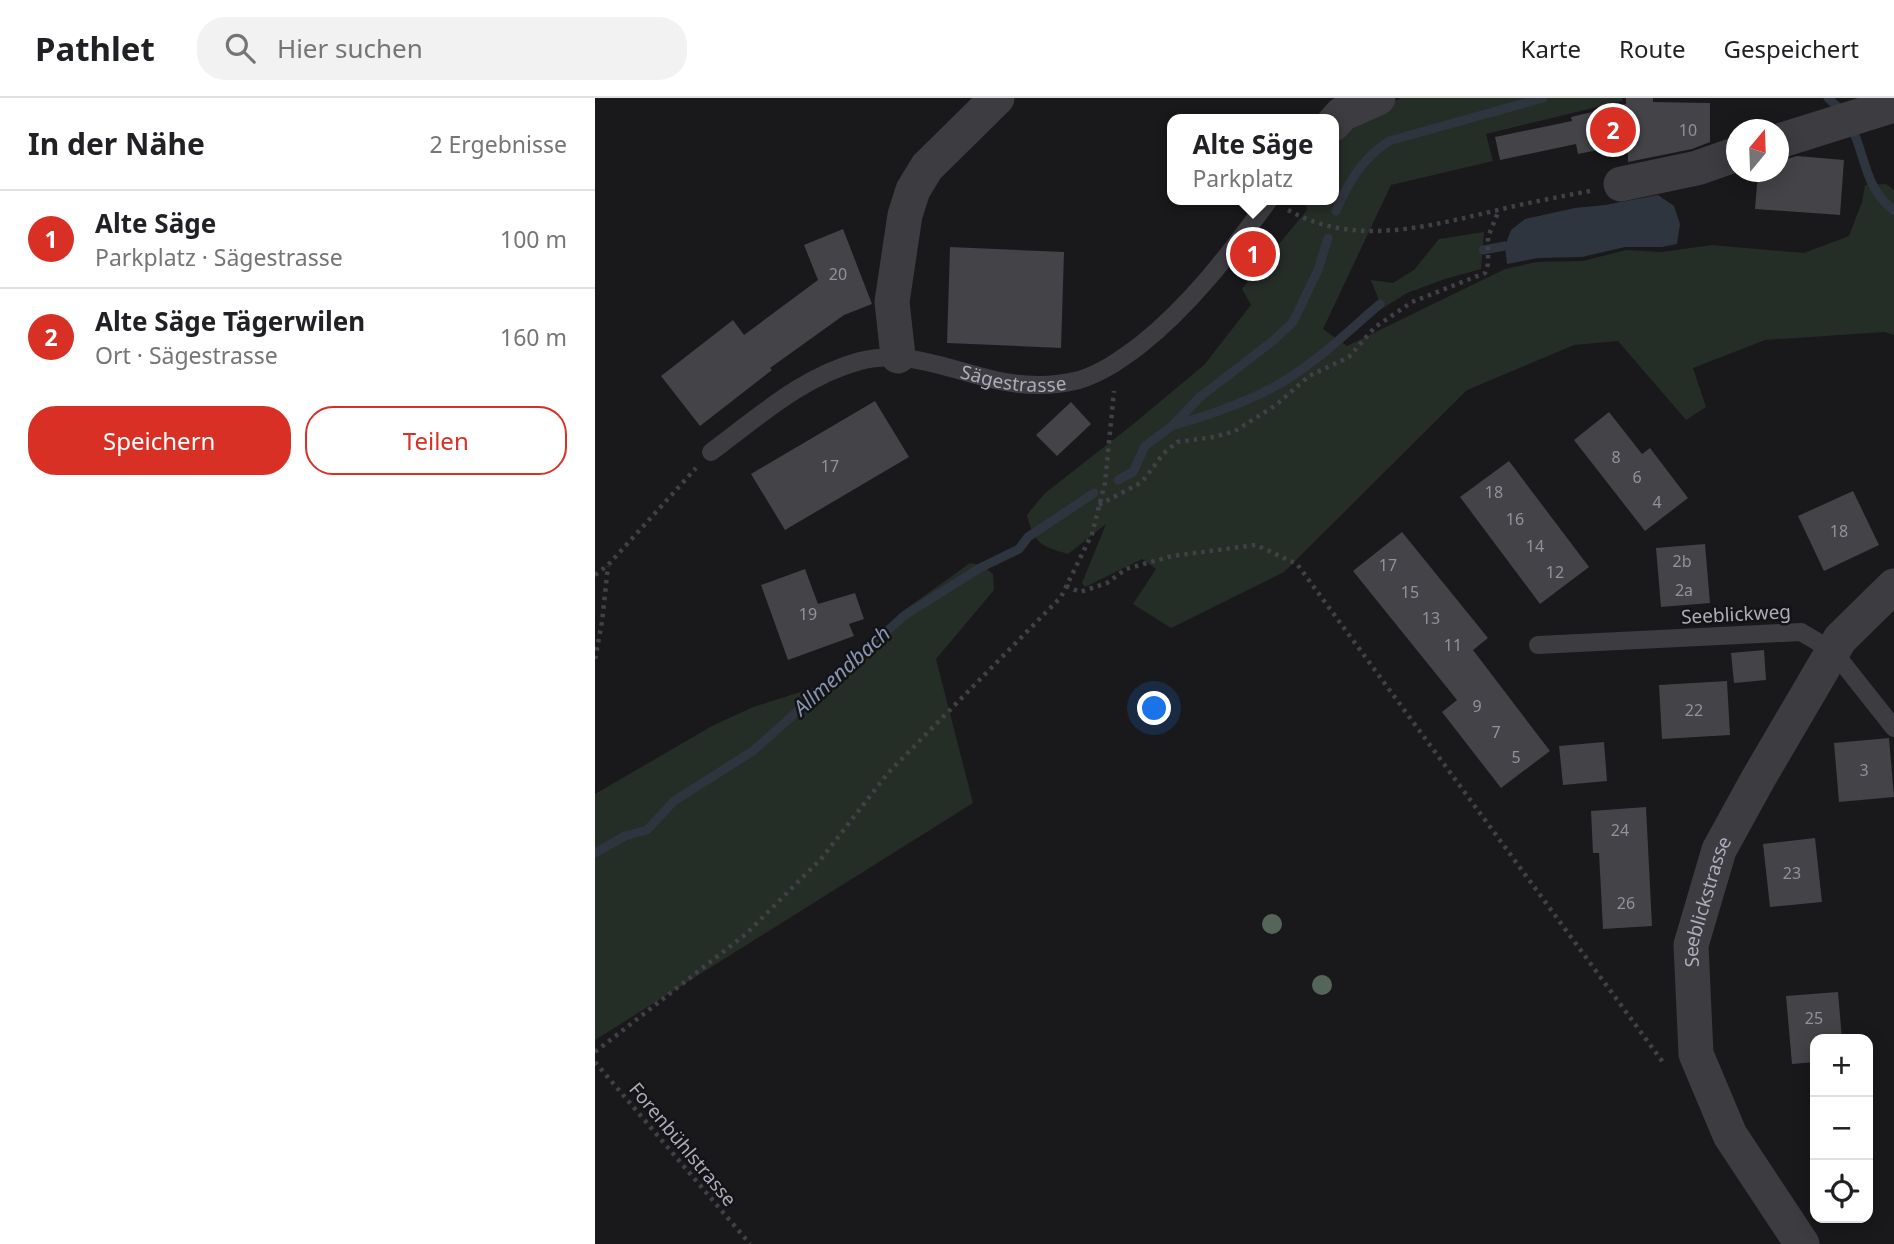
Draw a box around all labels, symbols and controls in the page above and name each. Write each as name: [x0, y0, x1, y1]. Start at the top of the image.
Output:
search box: [197, 17, 687, 80]
text: Pathlet: [35, 26, 155, 71]
icon: search: [221, 29, 259, 67]
text: Hier suchen: [277, 30, 423, 66]
text: Karte: [1521, 32, 1581, 65]
text: Route: [1619, 32, 1686, 65]
text: Gespeichert: [1724, 32, 1859, 65]
pin: 2: [1590, 104, 1636, 156]
popup: [1167, 114, 1339, 205]
house number: 10: [1679, 119, 1697, 141]
north arrow: [1726, 119, 1789, 182]
text: In der Nähe: [28, 123, 205, 164]
text: Alte Säge: [1192, 126, 1314, 162]
text: 2 Ergebnisse: [429, 128, 567, 160]
text: Parkplatz: [1192, 162, 1293, 194]
text: Alte Säge: [95, 205, 216, 241]
text: 1: [44, 223, 58, 255]
text: 100 m: [500, 223, 567, 255]
pin: 1: [1230, 228, 1276, 280]
text: Parkplatz · Sägestrasse: [95, 241, 343, 273]
house number: 20: [829, 263, 847, 285]
text: Alte Säge Tägerwilen: [95, 303, 365, 339]
text: 2: [44, 321, 58, 353]
text: 160 m: [500, 321, 567, 353]
text: Ort · Sägestrasse: [95, 339, 278, 371]
street label: Sägestrasse: [958, 358, 1068, 398]
button: Speichern: [28, 406, 291, 475]
button: Teilen: [305, 406, 567, 475]
house number: 8: [1611, 446, 1621, 468]
house number: 17: [821, 455, 839, 477]
house number: 6: [1632, 466, 1642, 488]
house number: 18: [1485, 481, 1503, 503]
house number: 4: [1652, 491, 1662, 513]
house number: 16: [1506, 508, 1524, 530]
house number: 18: [1830, 520, 1848, 542]
house number: 14: [1526, 535, 1544, 557]
house number: 2b: [1673, 550, 1692, 572]
house number: 17: [1379, 554, 1397, 576]
house number: 12: [1546, 561, 1564, 583]
house number: 2a: [1675, 579, 1693, 601]
house number: 15: [1401, 581, 1419, 603]
street label: Seeblickweg: [1680, 598, 1792, 630]
house number: 19: [799, 603, 817, 625]
house number: 13: [1422, 607, 1440, 629]
water label: Allmendbach: [785, 619, 896, 723]
house number: 11: [1444, 634, 1462, 656]
your location: [1137, 691, 1171, 725]
house number: 9: [1472, 695, 1482, 717]
house number: 22: [1685, 699, 1703, 721]
house number: 7: [1491, 721, 1501, 743]
house number: 5: [1511, 746, 1521, 768]
house number: 3: [1859, 759, 1869, 781]
house number: 24: [1611, 819, 1629, 841]
street label: Seeblickstrasse: [1678, 831, 1737, 968]
house number: 23: [1783, 862, 1801, 884]
house number: 26: [1617, 892, 1635, 914]
house number: 25: [1805, 1007, 1823, 1029]
map controls: [1810, 1034, 1873, 1223]
button: +: [1810, 1034, 1873, 1097]
street label: Forenbühlstrasse: [623, 1077, 743, 1211]
button: −: [1810, 1097, 1873, 1160]
button: locate: [1810, 1160, 1873, 1223]

